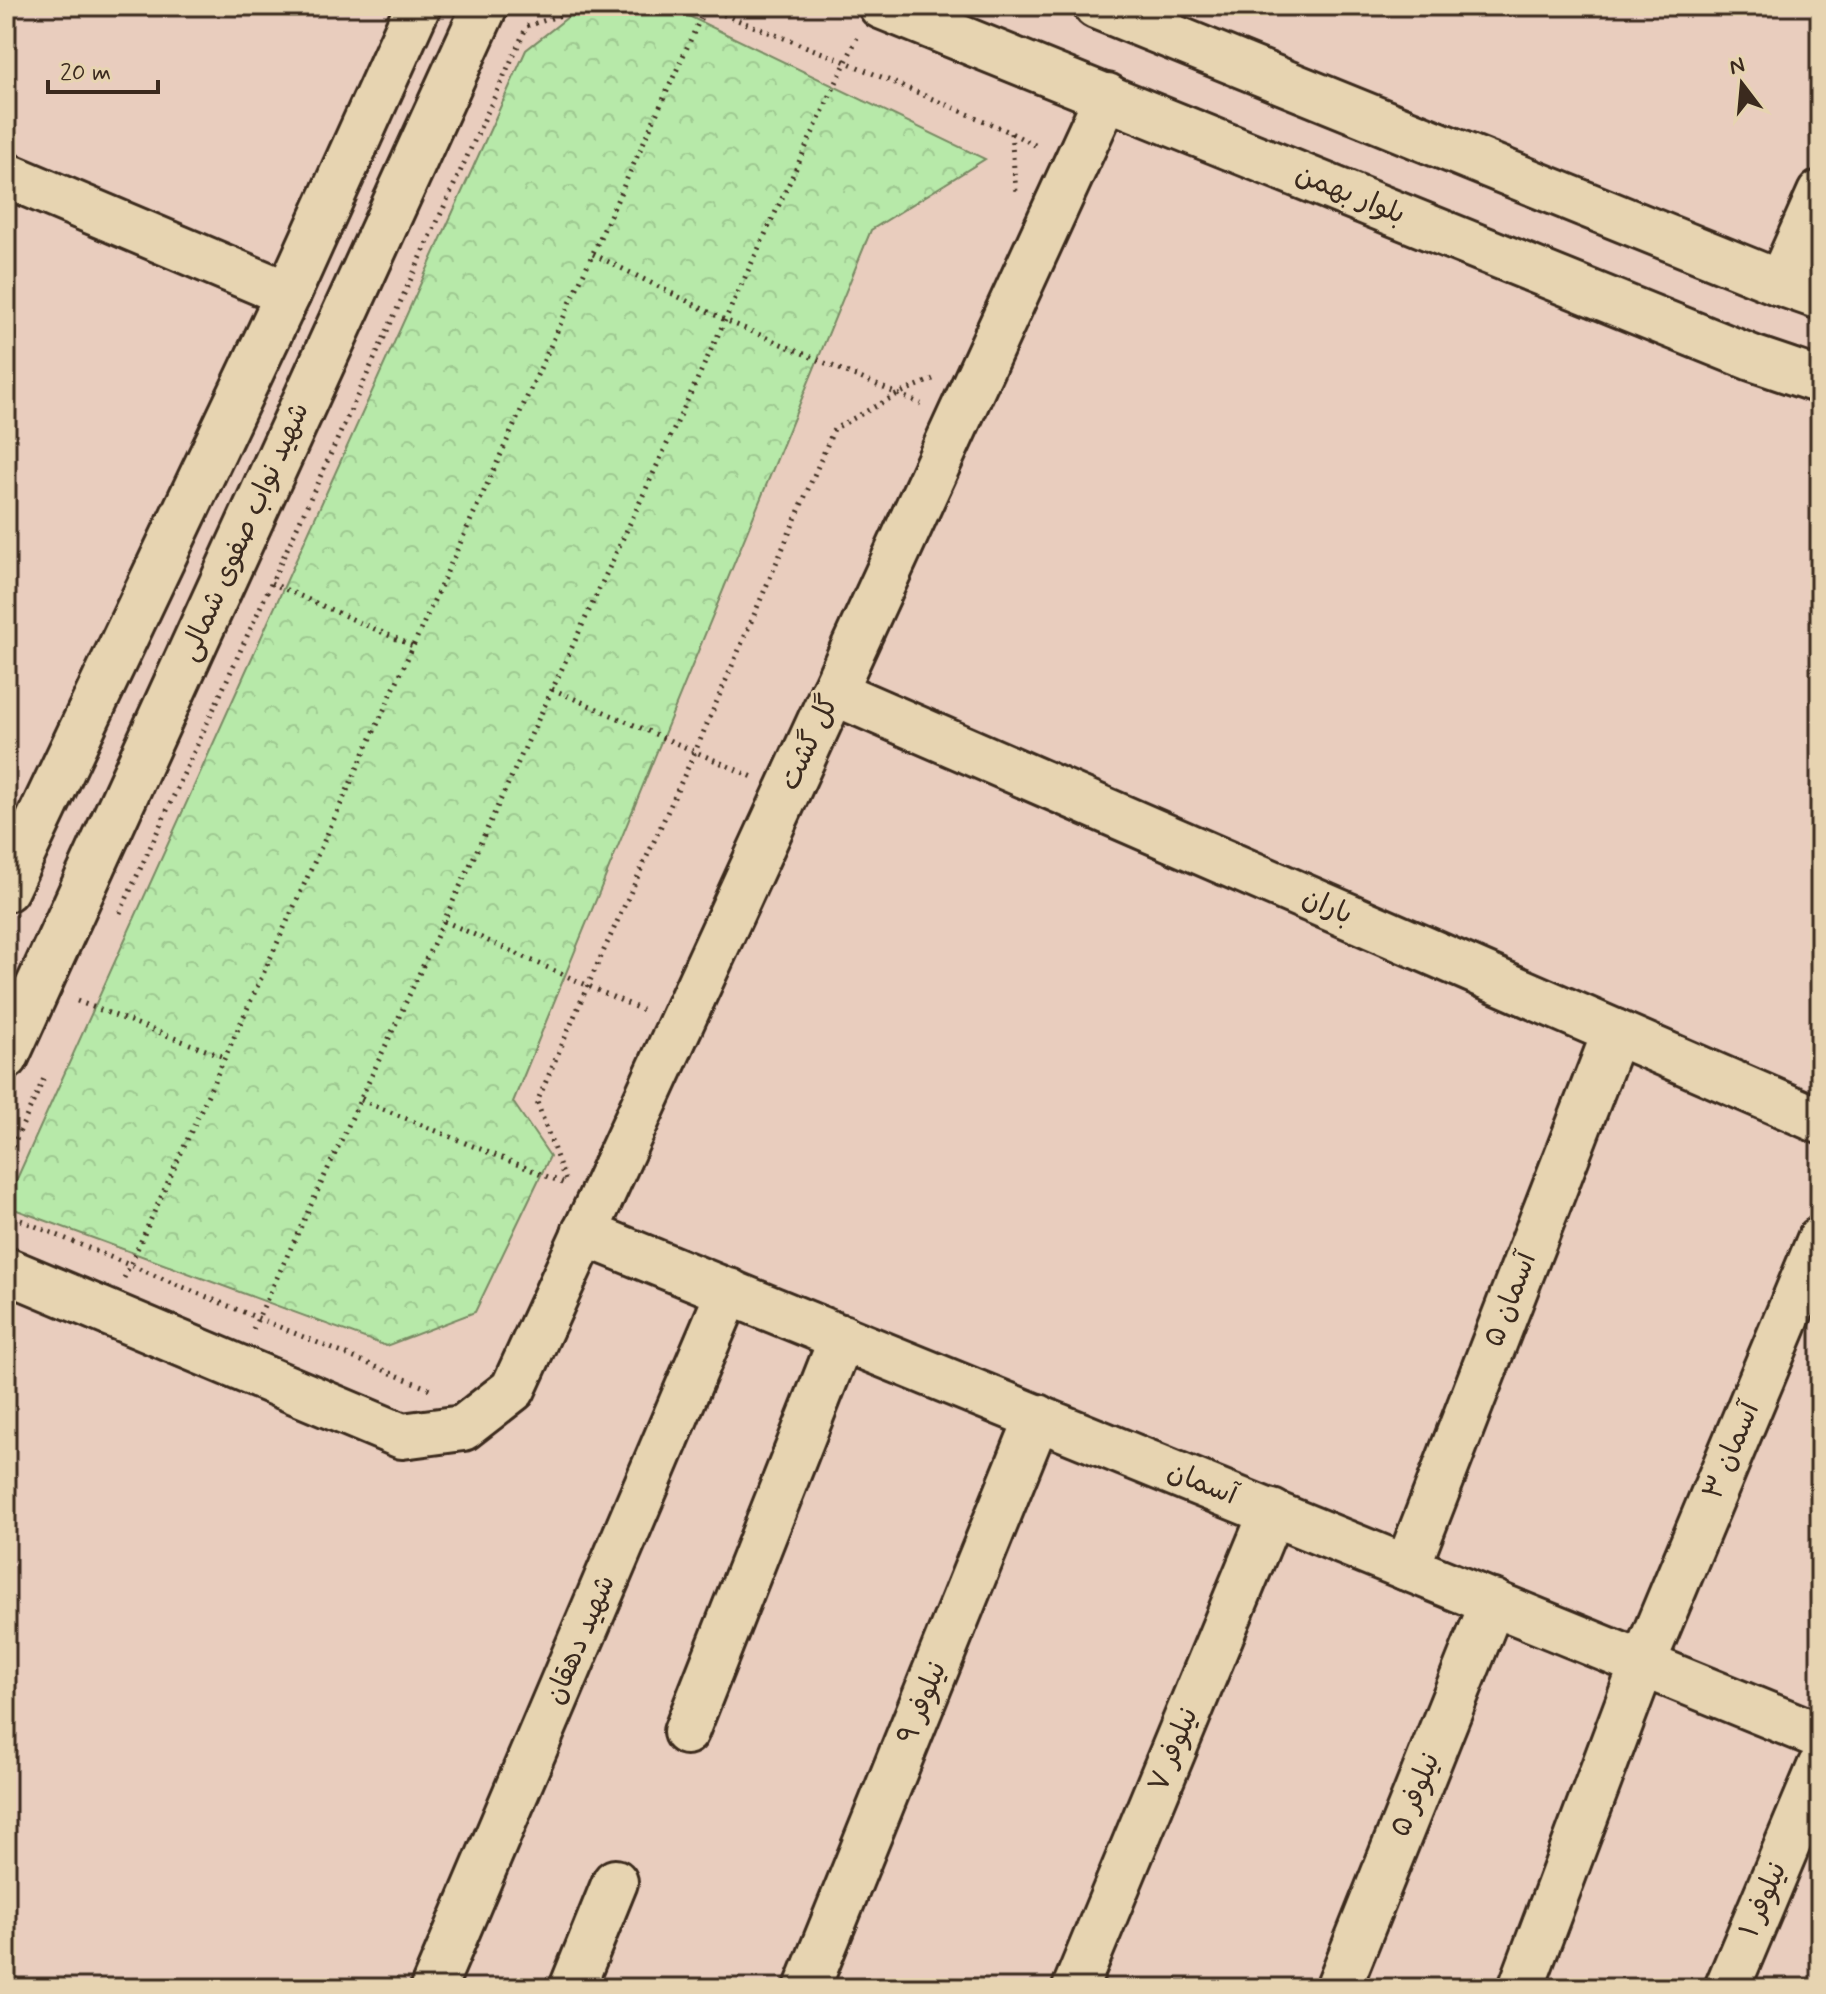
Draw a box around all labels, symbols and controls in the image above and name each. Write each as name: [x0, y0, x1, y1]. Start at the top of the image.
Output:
scale bar: [48, 44, 158, 94]
north arrow: [1702, 44, 1782, 124]
text: N: [1726, 51, 1748, 82]
text: 20 m: [60, 58, 111, 89]
street label: بلوار بهمن: [1290, 156, 1410, 234]
street label: شهید نواب صفوی شمالی: [171, 397, 319, 667]
street label: گل گشت: [772, 689, 848, 797]
street label: باران: [1296, 880, 1358, 934]
street label: آسمان ۵: [1476, 1246, 1546, 1353]
street label: آسمان ۳: [1695, 1396, 1769, 1505]
street label: آسمان: [1162, 1453, 1243, 1515]
street label: شهید دهقان: [537, 1570, 625, 1710]
street label: نیلوفر ۹: [890, 1656, 956, 1750]
street label: نیلوفر ۷: [1140, 1702, 1208, 1798]
street label: نیلوفر ۵: [1382, 1747, 1450, 1843]
street label: نیلوفر ۱: [1732, 1857, 1796, 1943]

